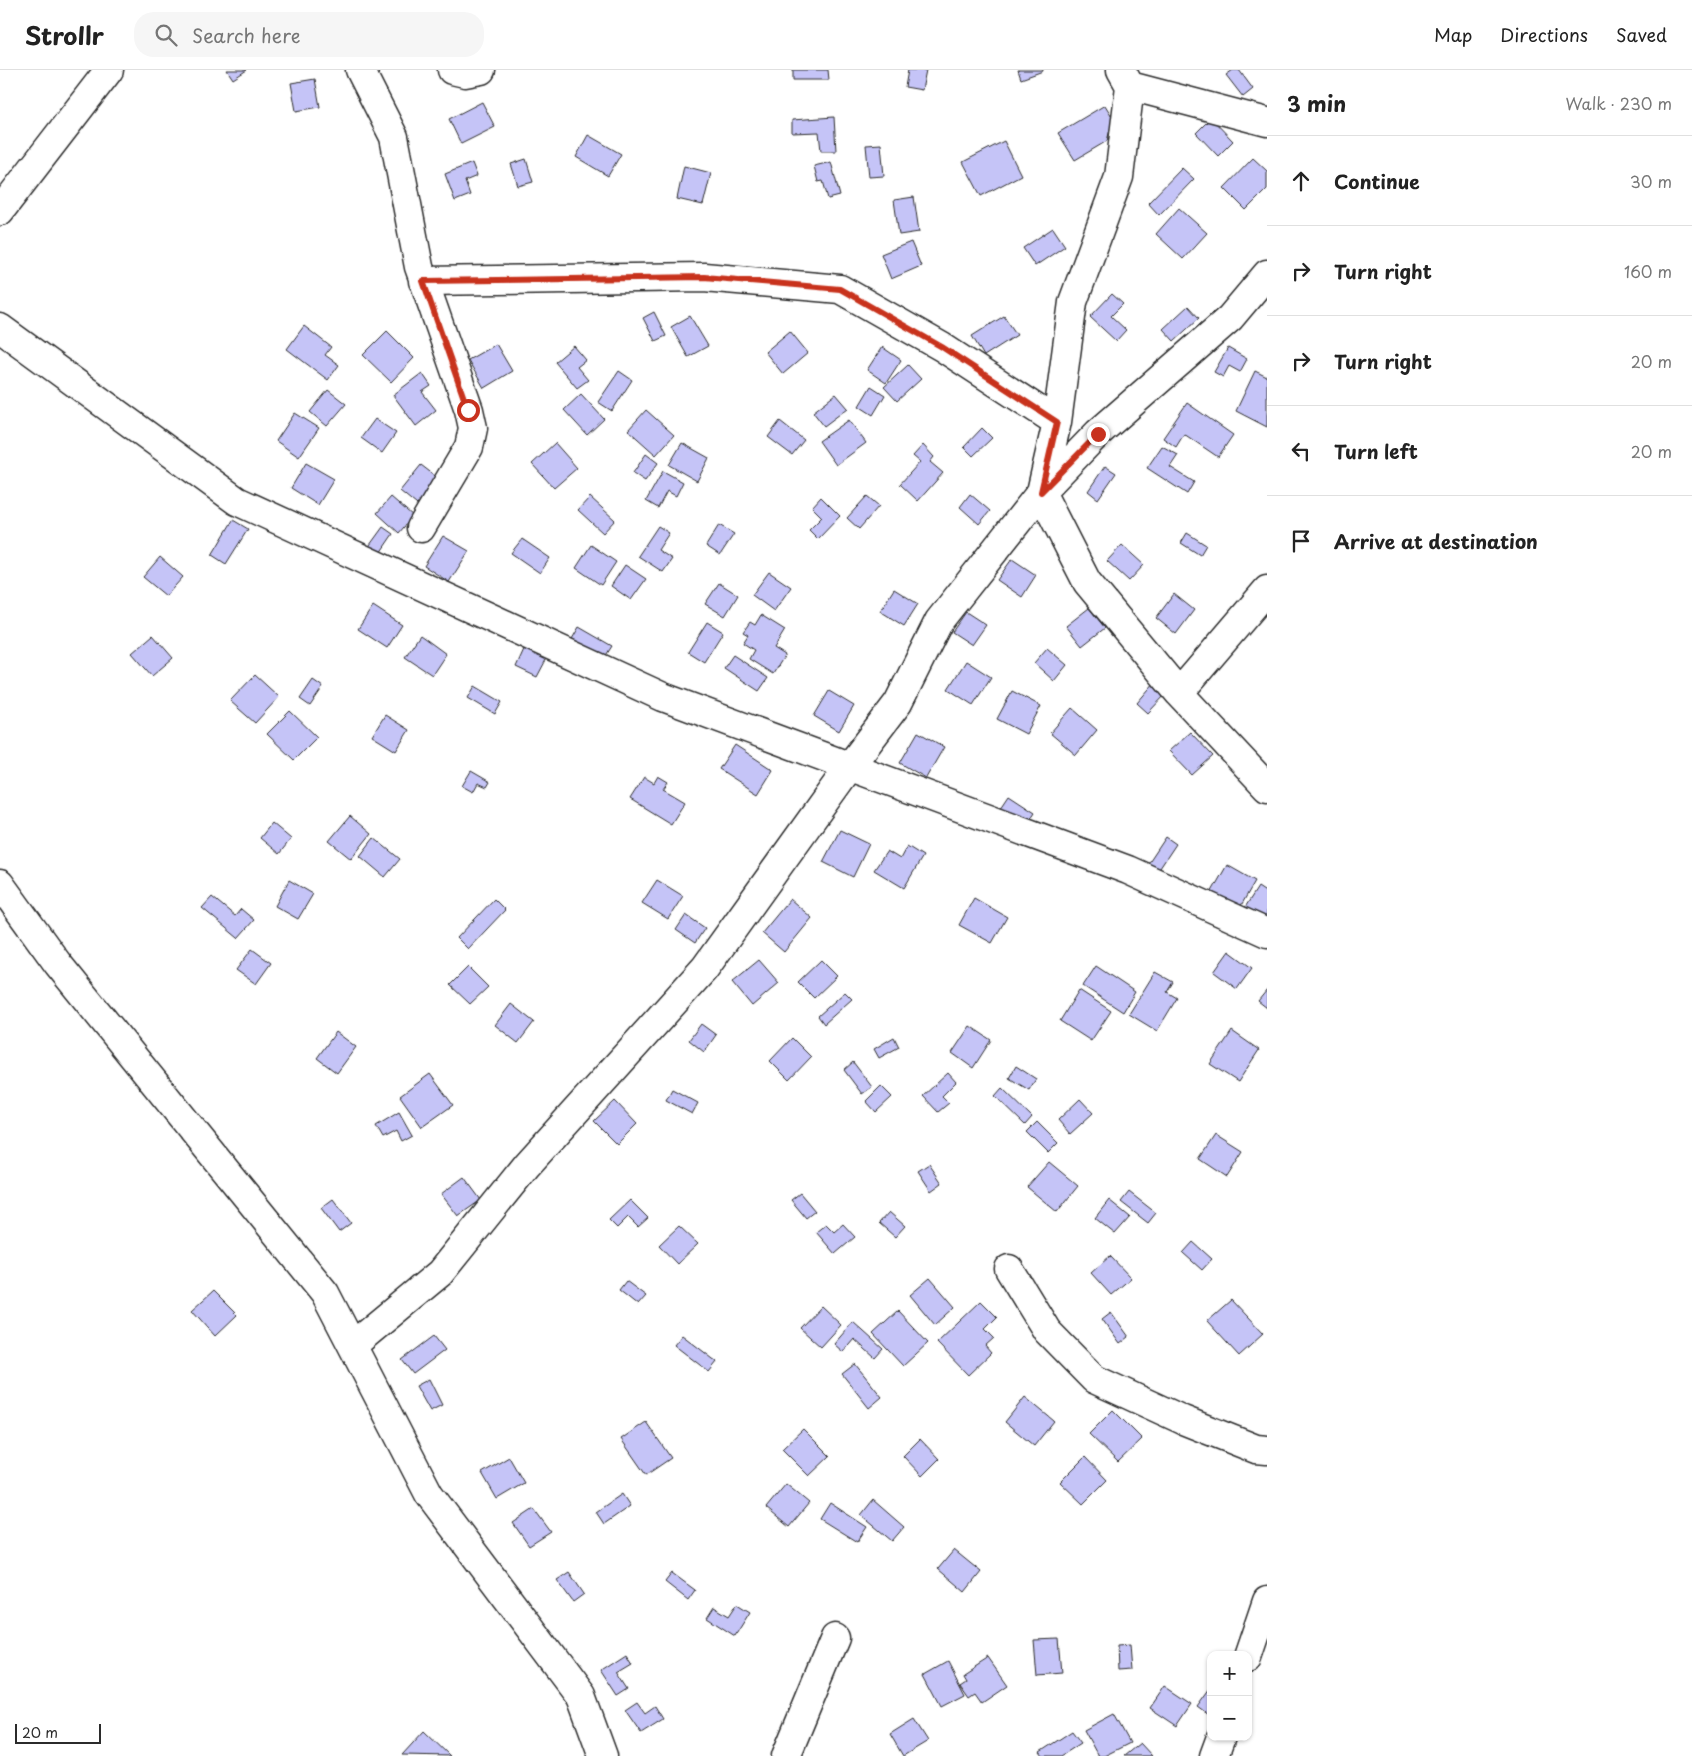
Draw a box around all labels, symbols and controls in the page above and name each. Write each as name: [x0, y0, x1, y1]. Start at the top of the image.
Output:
search box: [134, 12, 484, 57]
text: Strollr: [25, 17, 104, 53]
icon: search: [152, 21, 180, 49]
text: Search here: [192, 21, 301, 49]
text: Map: [1434, 21, 1472, 48]
text: Directions: [1500, 21, 1588, 48]
text: Saved: [1616, 21, 1667, 48]
text: 3 min: [1287, 87, 1346, 119]
text: Walk · 230 m: [1565, 91, 1672, 115]
icon: ahead: [1287, 167, 1315, 195]
text: Continue: [1334, 167, 1420, 195]
text: 30 m: [1630, 169, 1672, 193]
icon: right: [1287, 257, 1315, 285]
text: Turn right: [1334, 257, 1432, 285]
text: 160 m: [1624, 259, 1672, 283]
icon: right: [1287, 347, 1315, 375]
text: Turn right: [1334, 347, 1432, 375]
text: 20 m: [1631, 349, 1672, 373]
route start: [457, 399, 480, 422]
route end: [1087, 423, 1110, 446]
icon: left: [1287, 437, 1315, 465]
text: Turn left: [1334, 437, 1418, 465]
text: 20 m: [1631, 439, 1672, 463]
icon: arrive: [1287, 527, 1315, 555]
text: Arrive at destination: [1334, 527, 1538, 555]
map controls: [1207, 1651, 1252, 1741]
button: +: [1207, 1651, 1252, 1696]
button: −: [1207, 1696, 1252, 1741]
scale bar: [15, 1721, 101, 1744]
text: 20 m: [22, 1722, 58, 1743]

